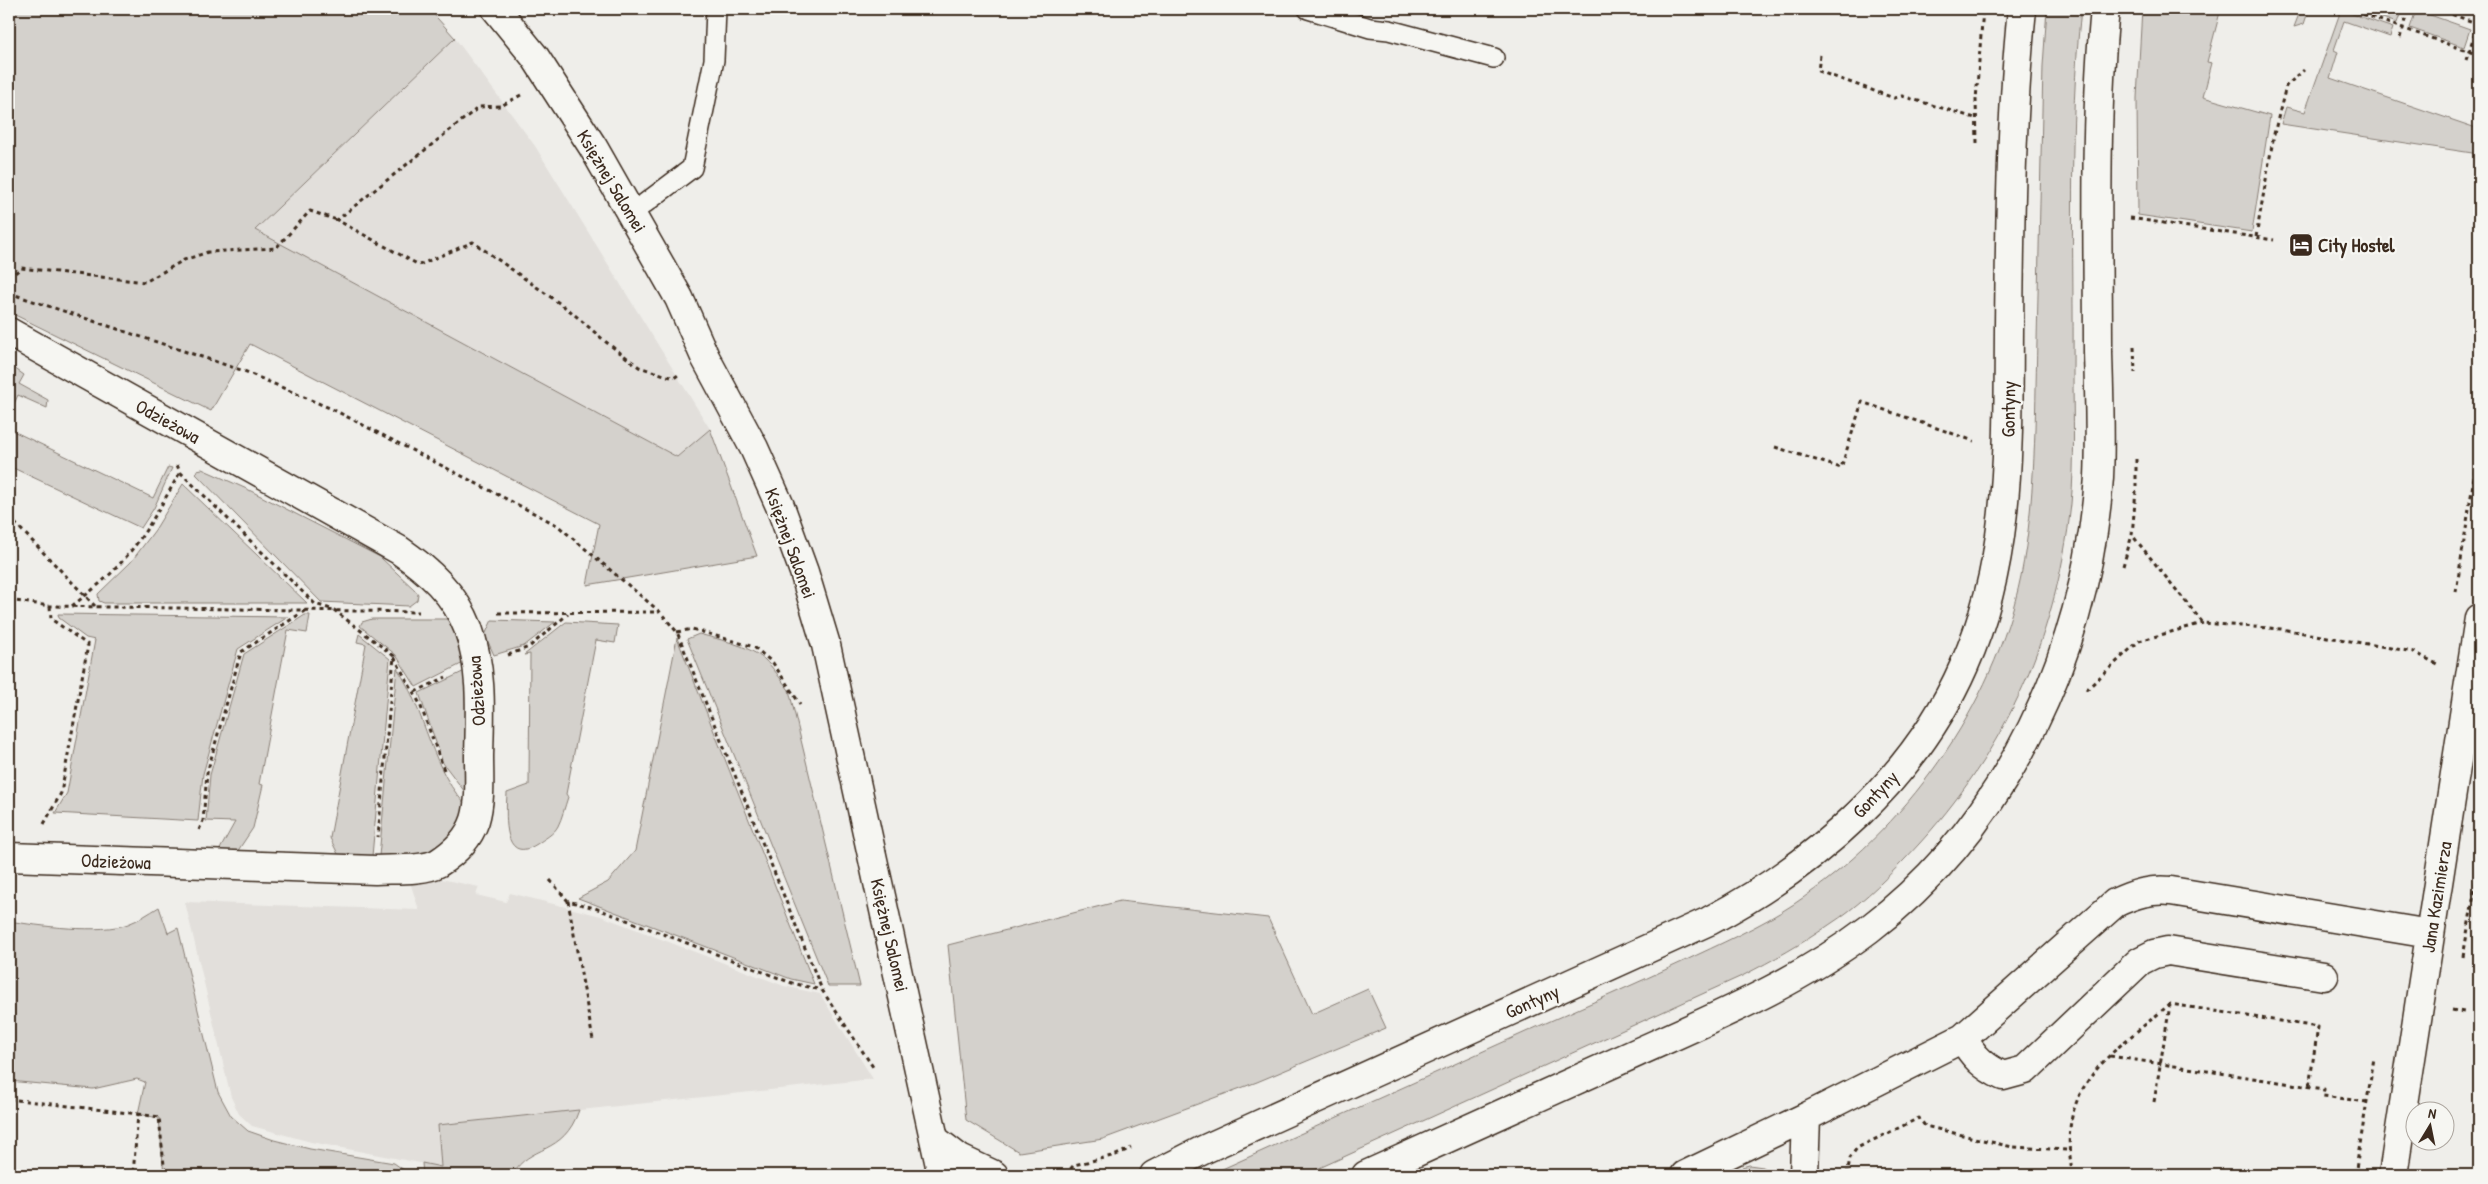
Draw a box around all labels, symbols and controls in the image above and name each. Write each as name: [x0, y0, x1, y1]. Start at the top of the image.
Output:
street label: Księżnej Salomei: [571, 125, 653, 237]
hotel icon: City Hostel: [2288, 232, 2314, 258]
place label: City Hostel: [2318, 232, 2396, 259]
street label: Gontyny: [1995, 380, 2021, 438]
street label: Odzieżowa: [131, 393, 205, 450]
street label: Księżnej Salomei: [759, 484, 823, 602]
street label: Odzieżowa: [461, 655, 491, 727]
street label: Gontyny: [1846, 764, 1904, 824]
street label: Jana Kazimierza: [2414, 839, 2458, 954]
street label: Odzieżowa: [81, 847, 152, 875]
street label: Księżnej Salomei: [864, 876, 916, 994]
street label: Gontyny: [1501, 978, 1563, 1024]
north arrow: [2406, 1102, 2456, 1152]
text: N: [2427, 1103, 2438, 1123]

